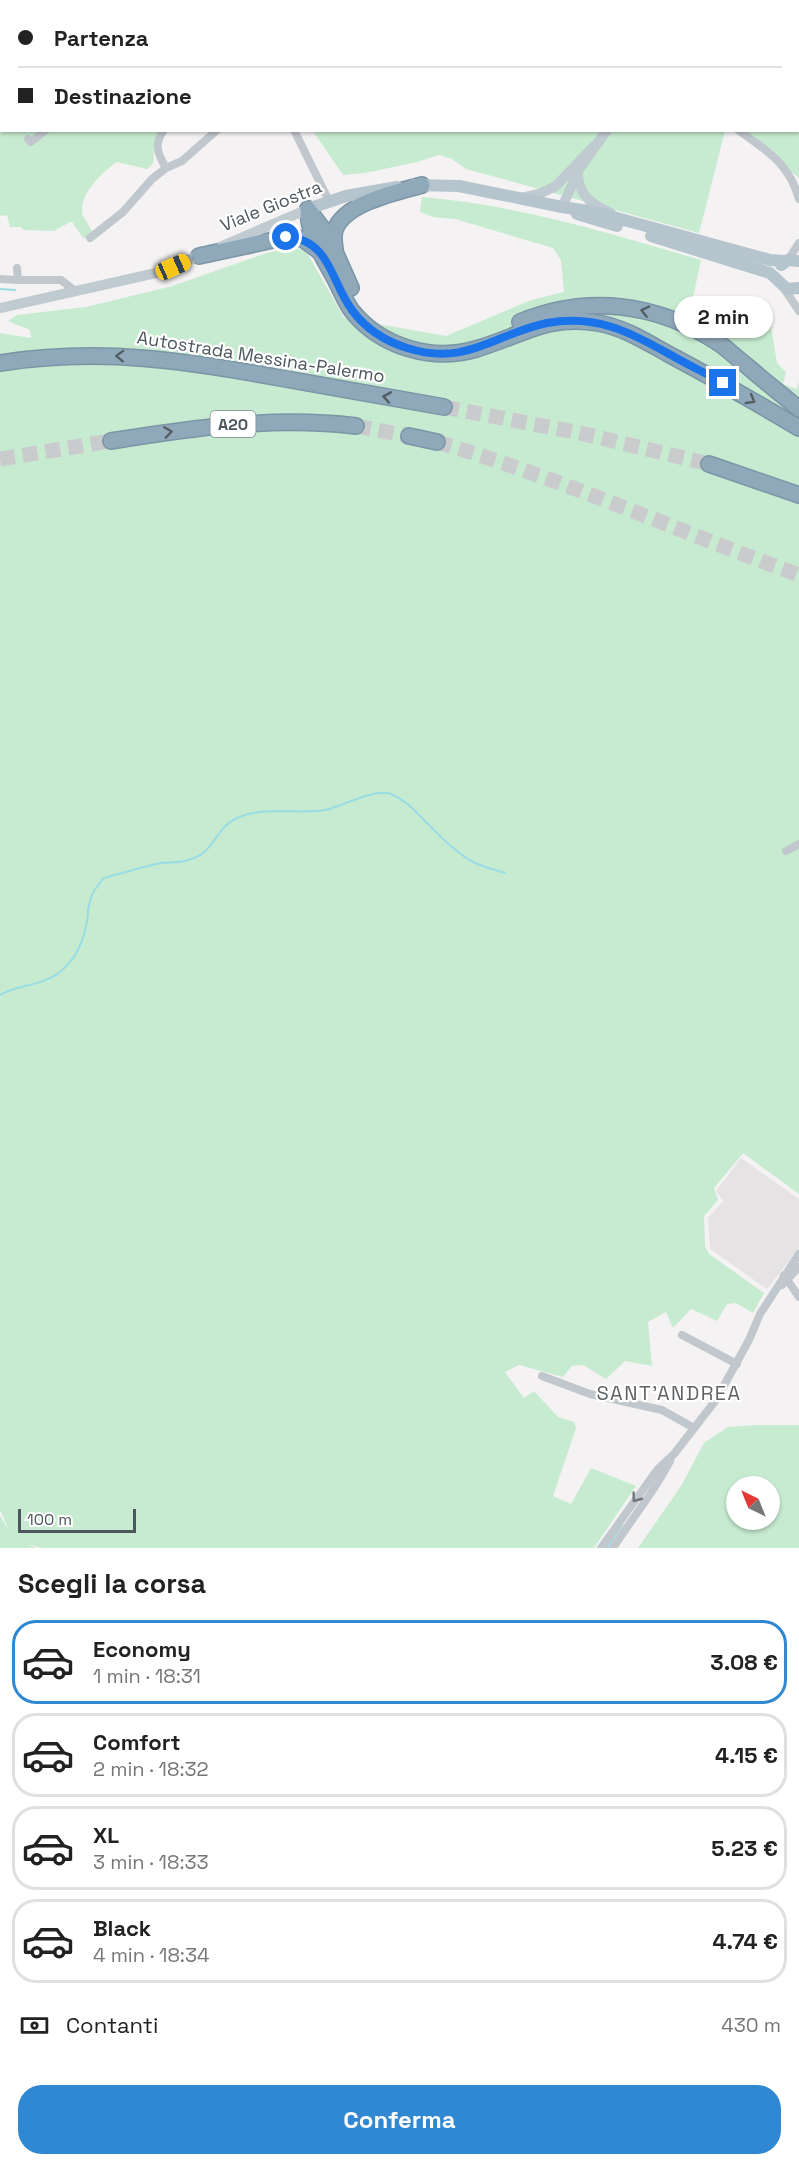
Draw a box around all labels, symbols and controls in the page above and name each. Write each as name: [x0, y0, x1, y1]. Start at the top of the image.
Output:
text: Partenza: [54, 24, 149, 52]
text: Destinazione: [54, 82, 192, 110]
street label: Viale Giostra: [217, 175, 325, 236]
route start: [272, 223, 299, 250]
car: [153, 251, 193, 283]
callout: 2 min: [674, 296, 772, 338]
text: 2 min: [698, 304, 749, 330]
one-way arrow: [640, 306, 650, 319]
street label: Autostrada Messina-Palermo: [136, 326, 387, 387]
one-way arrow: [115, 349, 124, 362]
route end: [709, 369, 736, 396]
one-way arrow: [382, 391, 391, 403]
one-way arrow: [745, 393, 755, 404]
road number: A20: [210, 411, 256, 437]
one-way arrow: [164, 427, 173, 439]
district label: SANT'ANDREA: [596, 1380, 742, 1406]
north arrow: [726, 1476, 780, 1530]
map controls: [726, 1476, 780, 1530]
one-way arrow: [632, 1491, 643, 1502]
scale bar: [18, 1506, 136, 1534]
text: 100 m: [27, 1509, 72, 1530]
text: Scegli la corsa: [18, 1566, 206, 1601]
icon: car: [21, 1635, 75, 1689]
text: Economy: [93, 1635, 191, 1663]
text: 3.08 €: [710, 1648, 778, 1676]
text: 1 min · 18:31: [93, 1663, 201, 1689]
icon: car: [21, 1728, 75, 1782]
text: Comfort: [93, 1728, 181, 1756]
text: 4.15 €: [715, 1741, 778, 1769]
text: 2 min · 18:32: [93, 1756, 209, 1782]
icon: car: [21, 1821, 75, 1875]
text: XL: [93, 1821, 119, 1849]
text: 5.23 €: [711, 1834, 778, 1862]
text: 3 min · 18:33: [93, 1849, 209, 1875]
icon: car: [21, 1914, 75, 1968]
text: Black: [93, 1914, 151, 1942]
text: 4.74 €: [713, 1927, 778, 1955]
text: 4 min · 18:34: [93, 1942, 209, 1968]
icon: cash: [18, 2009, 51, 2042]
text: Contanti: [66, 2011, 158, 2039]
text: 430 m: [721, 2012, 781, 2038]
button: Conferma: [18, 2085, 781, 2154]

